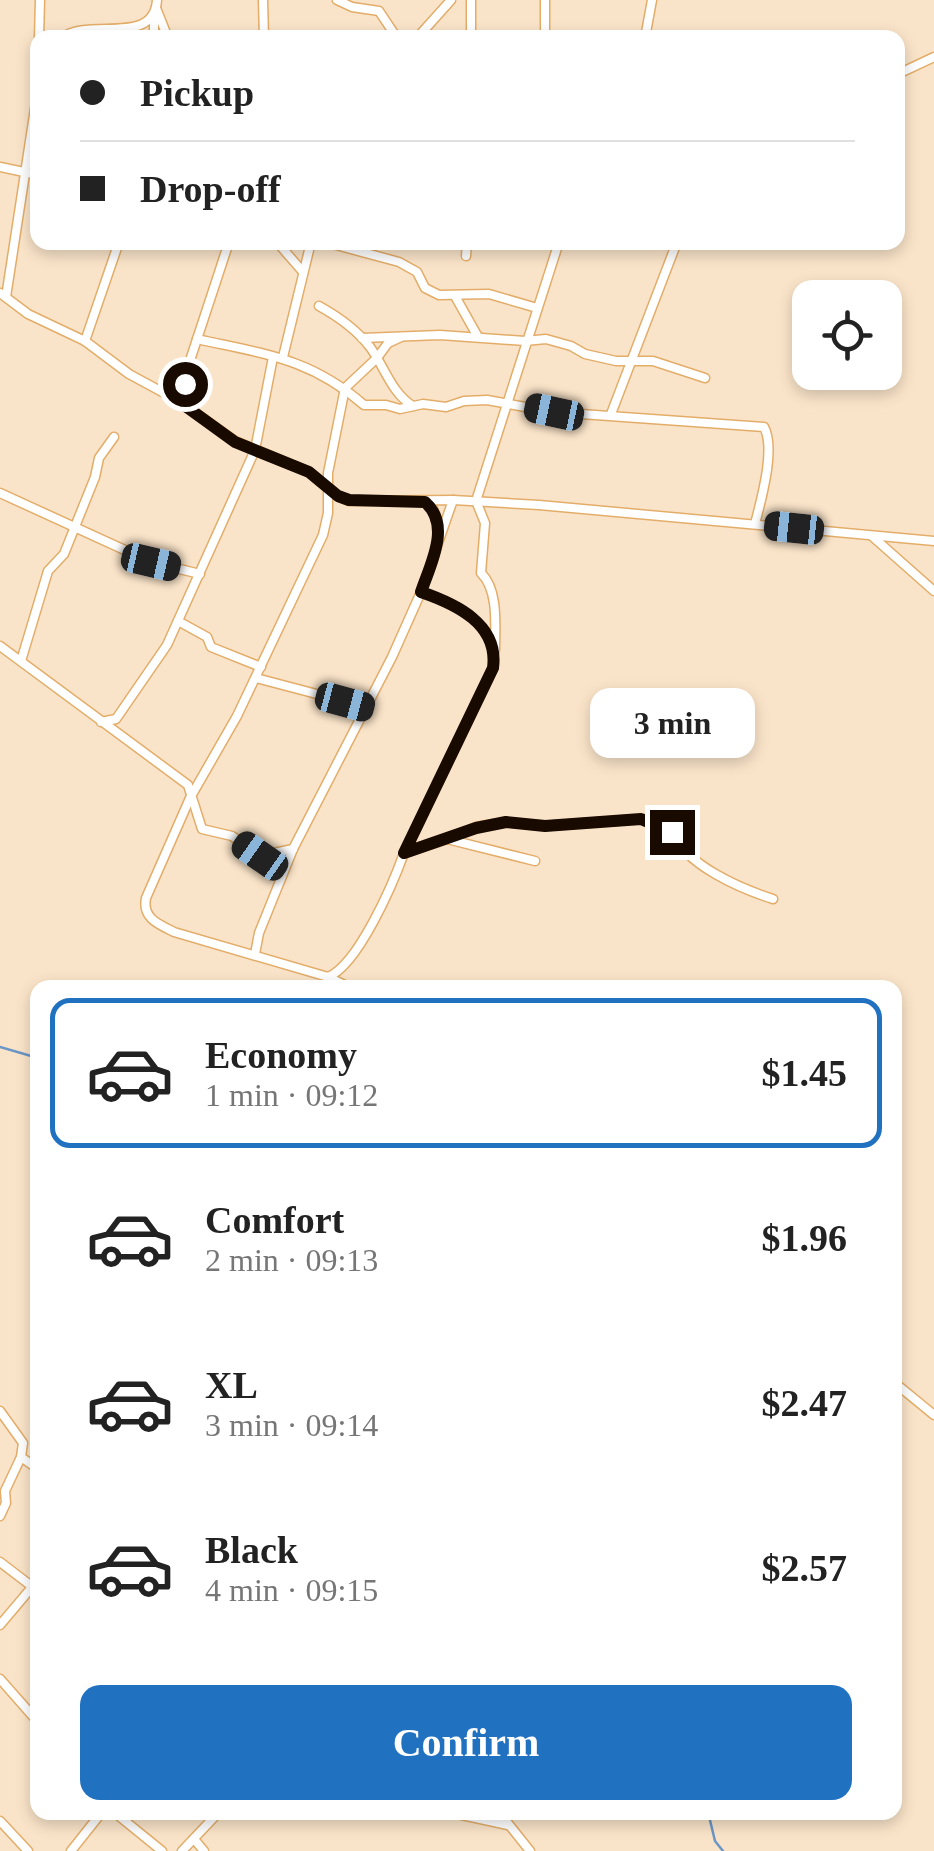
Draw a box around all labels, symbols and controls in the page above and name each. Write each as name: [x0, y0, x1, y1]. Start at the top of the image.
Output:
text: Pickup: [140, 72, 254, 114]
text: Drop-off: [140, 168, 281, 210]
map controls: [792, 280, 902, 390]
button: locate: [792, 280, 902, 390]
route start: [163, 362, 208, 407]
car: [522, 391, 586, 433]
car: [763, 510, 825, 546]
car: [118, 541, 184, 583]
car: [312, 680, 378, 724]
callout: 3 min: [590, 687, 754, 757]
text: 3 min: [634, 705, 711, 741]
route end: [650, 810, 695, 855]
car: [227, 827, 293, 885]
icon: car: [85, 1028, 175, 1118]
text: Economy: [205, 1034, 357, 1076]
text: $1.45: [762, 1052, 847, 1094]
text: 1 min · 09:12: [205, 1077, 378, 1113]
icon: car: [85, 1193, 175, 1283]
text: Comfort: [205, 1199, 344, 1241]
text: $1.96: [762, 1217, 847, 1259]
text: 2 min · 09:13: [205, 1242, 378, 1278]
icon: car: [85, 1358, 175, 1448]
text: XL: [205, 1364, 258, 1406]
text: $2.47: [762, 1382, 847, 1424]
text: 3 min · 09:14: [205, 1407, 378, 1443]
icon: car: [85, 1523, 175, 1613]
text: Black: [205, 1529, 298, 1571]
text: $2.57: [762, 1547, 847, 1589]
text: 4 min · 09:15: [205, 1572, 378, 1608]
button: Confirm: [80, 1685, 852, 1800]

